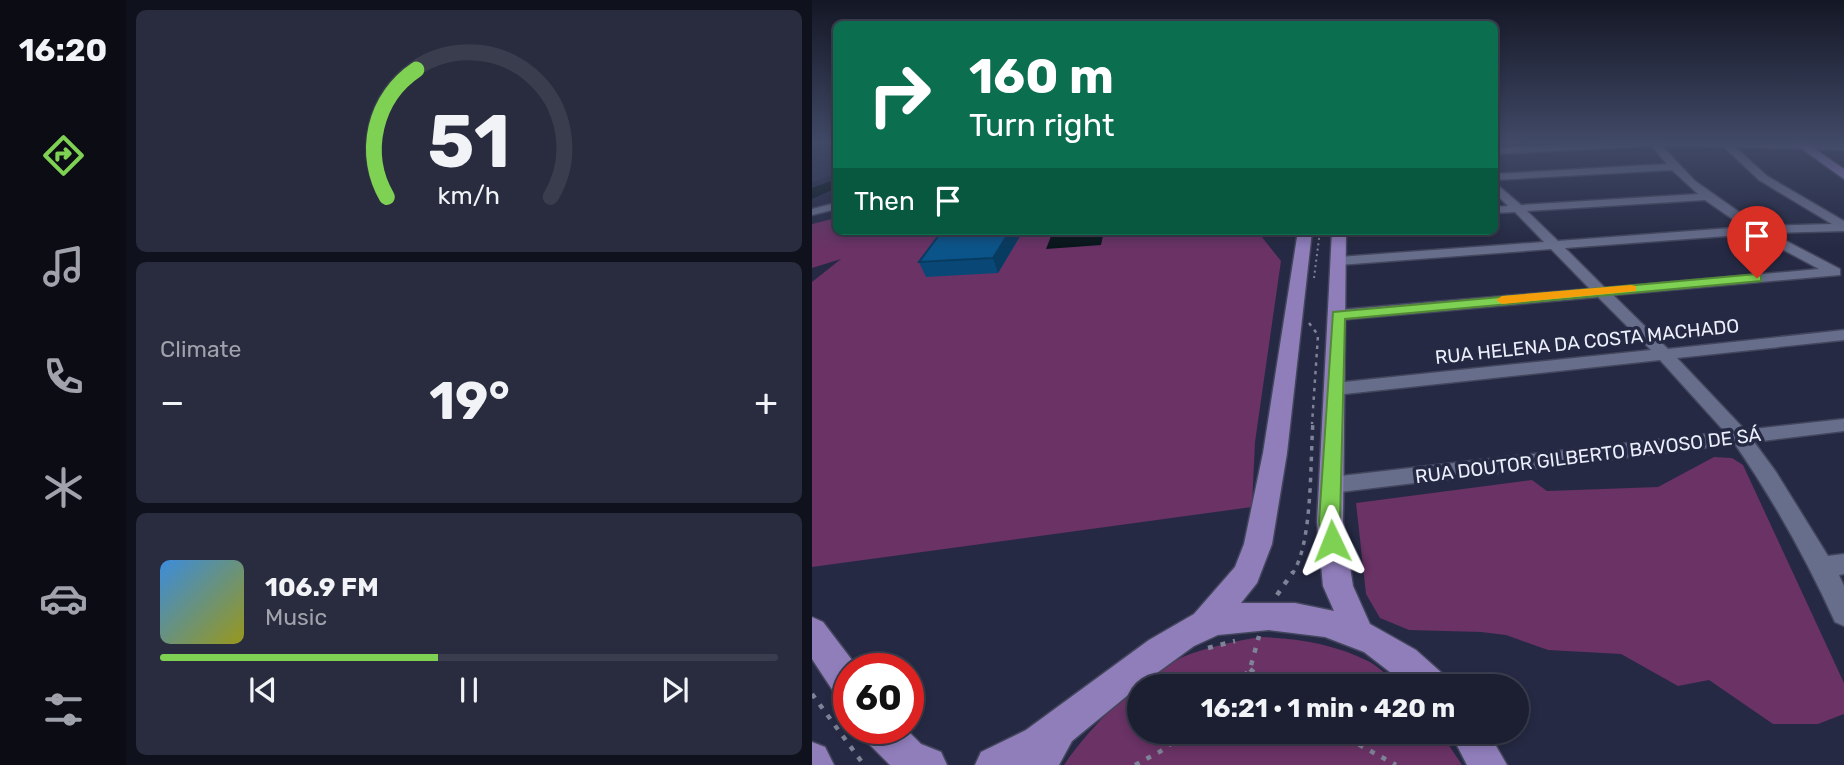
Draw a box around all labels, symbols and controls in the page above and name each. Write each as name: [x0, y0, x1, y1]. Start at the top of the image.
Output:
text: 16:20: [19, 31, 107, 69]
text: 160 m: [969, 47, 1114, 105]
icon: right: [854, 49, 945, 140]
text: 51: [428, 99, 510, 185]
text: Turn right: [969, 106, 1114, 144]
icon: directions: [39, 131, 88, 180]
text: km/h: [438, 181, 500, 210]
icon: arrive: [929, 182, 967, 220]
text: Then: [854, 186, 915, 217]
pin: [1727, 206, 1787, 278]
icon: arrive: [1738, 217, 1776, 255]
icon: music: [39, 242, 88, 291]
street label: RUA HELENA DA COSTA MACHADO: [1434, 314, 1740, 369]
text: Climate: [160, 335, 241, 363]
icon: phone: [39, 352, 88, 401]
text: 19°: [429, 370, 510, 432]
text: −: [160, 379, 185, 425]
text: +: [754, 379, 778, 425]
street label: RUA DOUTOR GILBERTO BAVOSO DE SÁ: [1414, 423, 1762, 488]
icon: climate: [39, 463, 88, 512]
position arrow: [1295, 504, 1369, 578]
text: 106.9 FM: [265, 572, 379, 603]
icon: car: [39, 574, 88, 623]
text: Music: [265, 603, 327, 631]
speed limit sign: 60: [833, 653, 924, 744]
icon: previous: [244, 671, 282, 709]
icon: pause: [450, 671, 488, 709]
icon: next: [656, 671, 694, 709]
icon: filters: [39, 685, 88, 734]
text: 16:21 · 1 min · 420 m: [1201, 693, 1455, 724]

